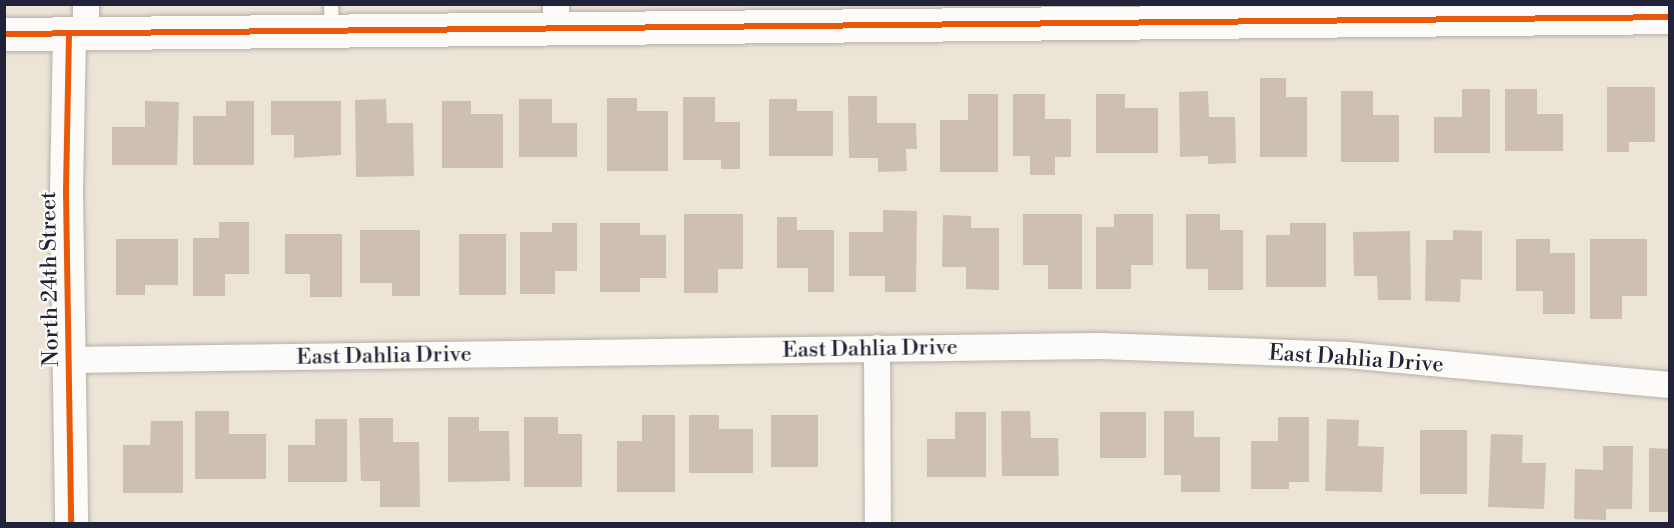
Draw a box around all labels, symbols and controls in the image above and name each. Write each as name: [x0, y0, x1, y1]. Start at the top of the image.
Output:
street label: North 24th Street: [35, 191, 65, 367]
street label: East Dahlia Drive: [782, 334, 958, 364]
street label: East Dahlia Drive: [1268, 340, 1444, 378]
street label: East Dahlia Drive: [296, 341, 472, 371]

